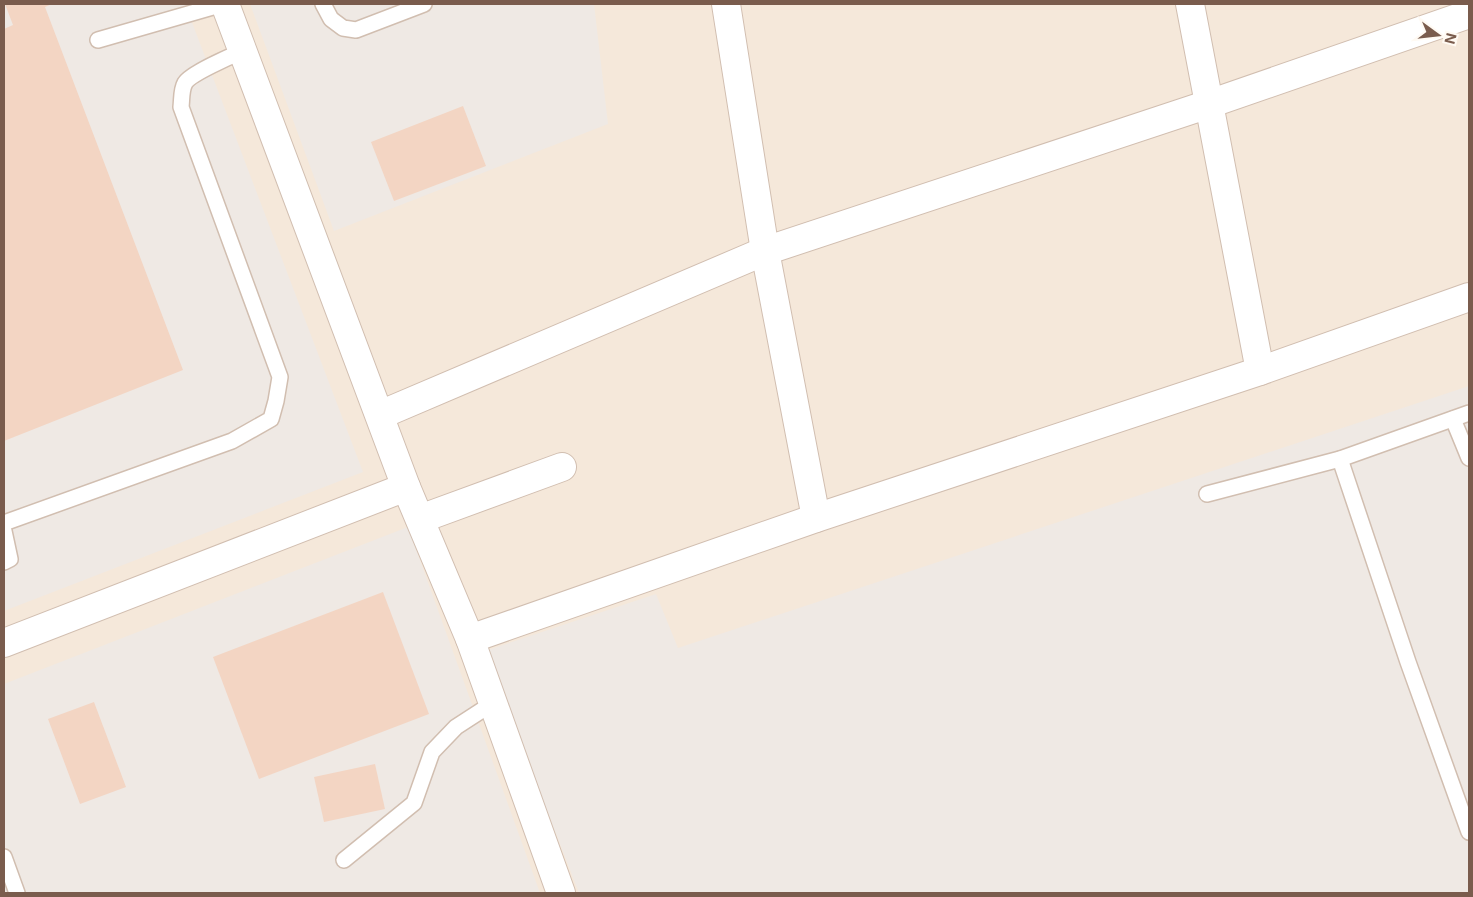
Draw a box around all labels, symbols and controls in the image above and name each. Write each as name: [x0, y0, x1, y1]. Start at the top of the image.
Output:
north arrow: [1413, 10, 1463, 60]
text: N: [1441, 31, 1461, 46]

